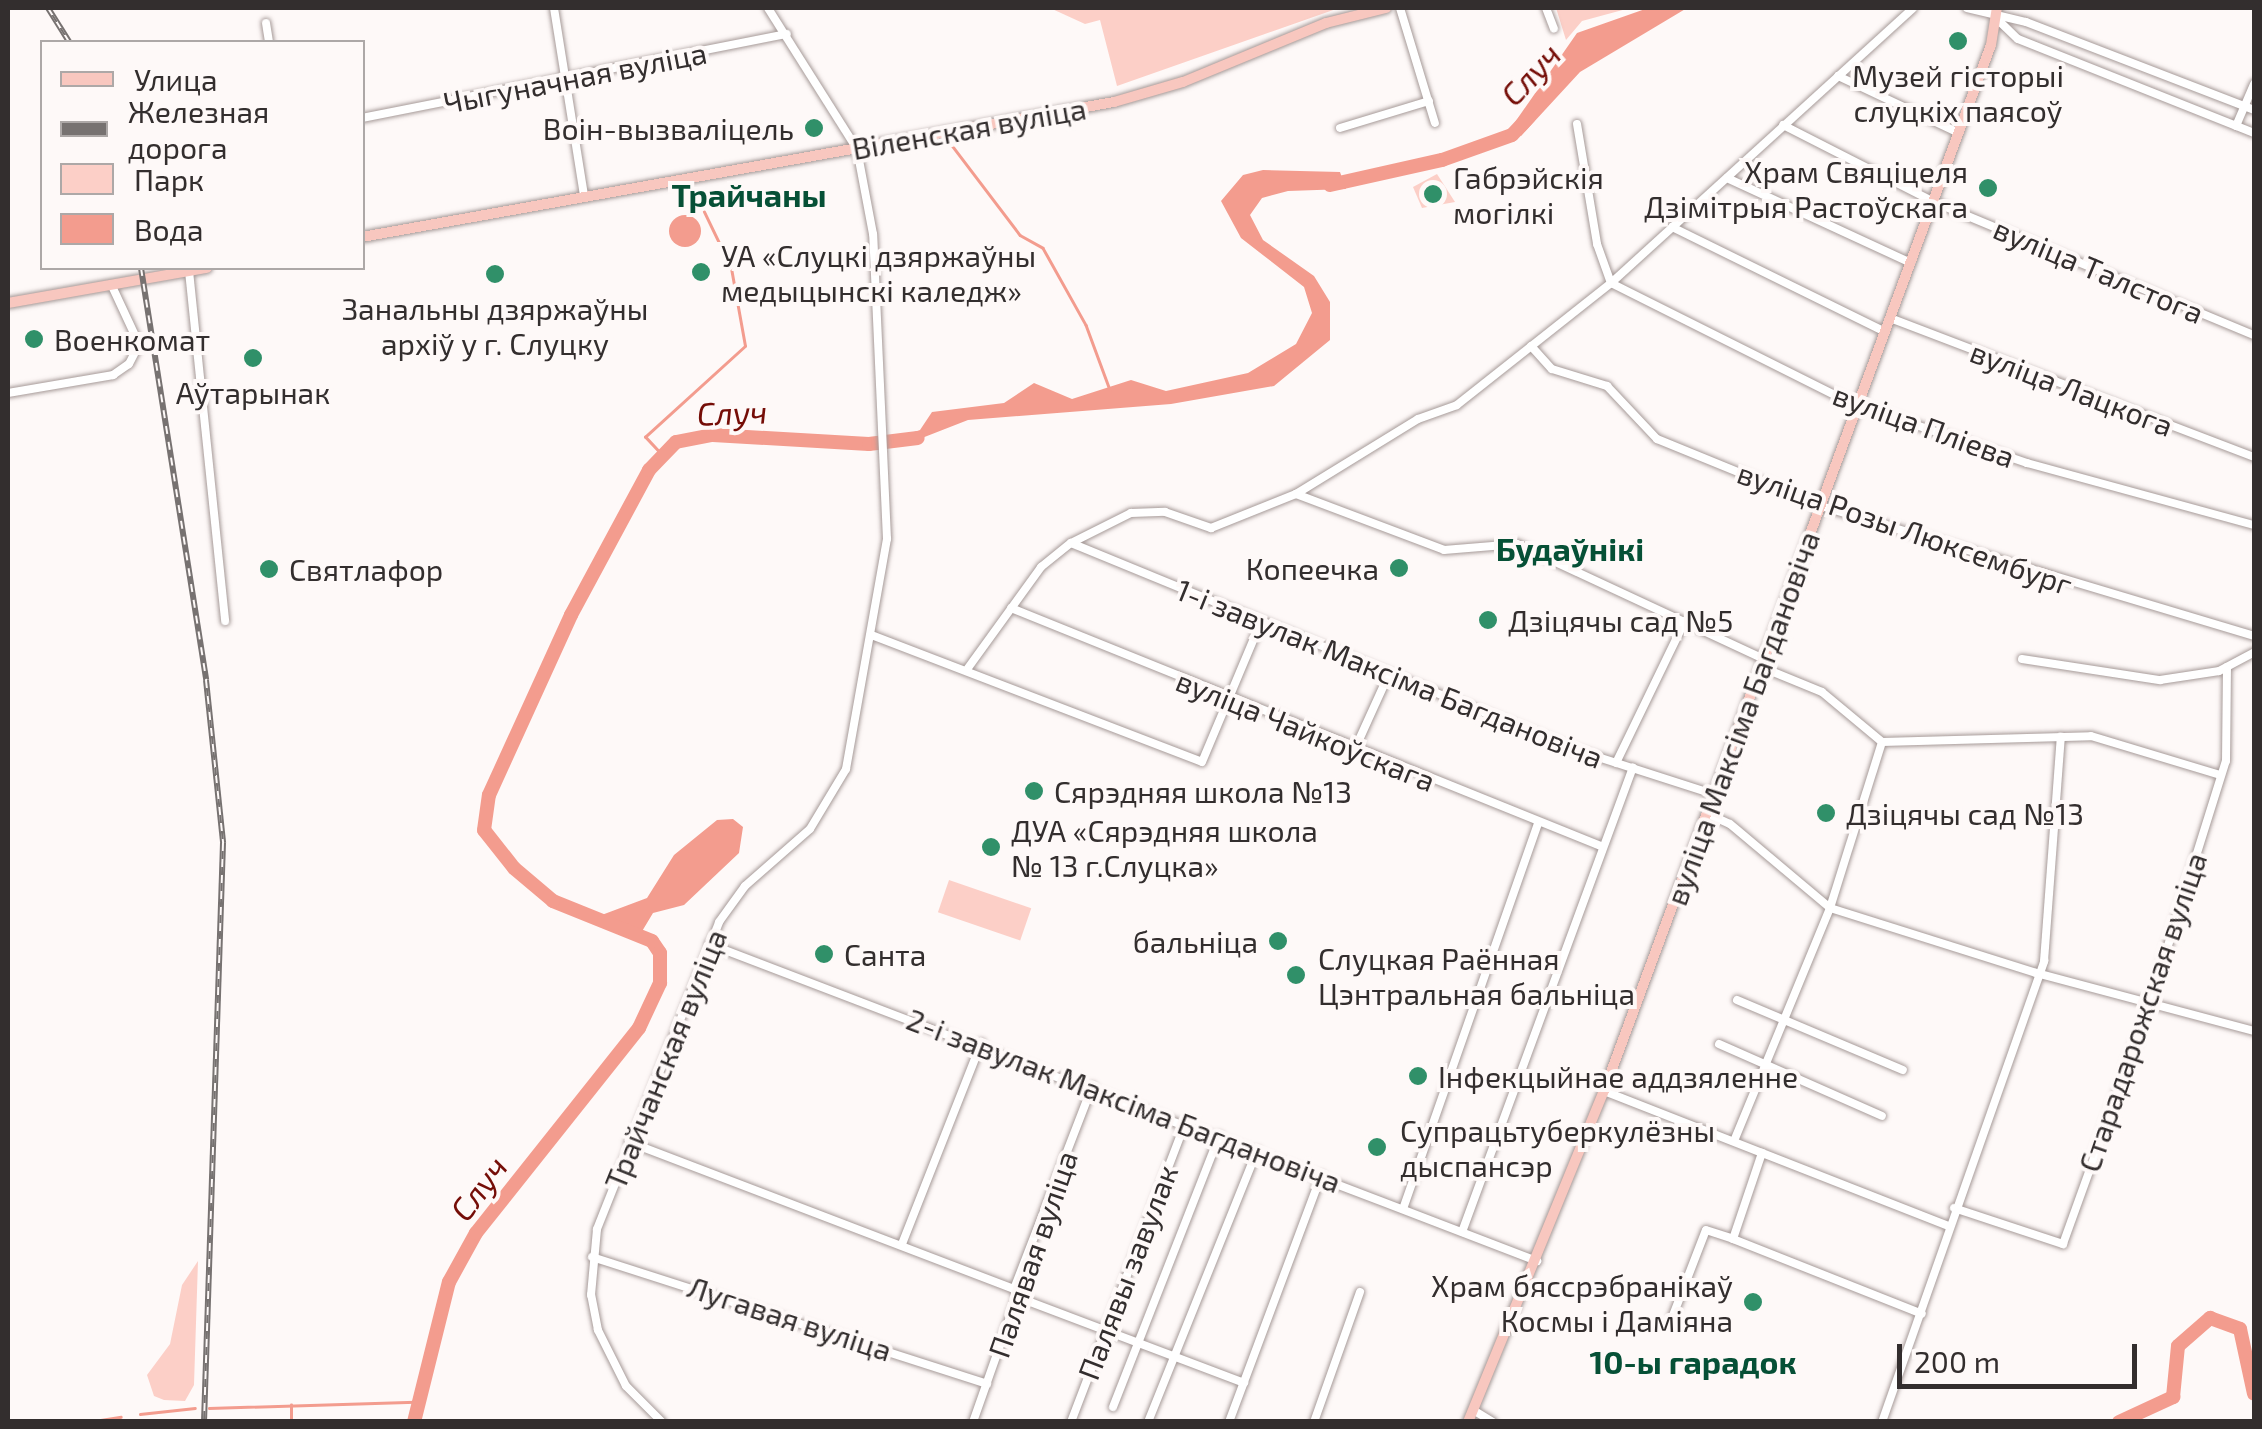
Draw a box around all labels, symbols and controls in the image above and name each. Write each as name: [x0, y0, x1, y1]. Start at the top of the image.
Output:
marker: Музей гісторыі слуцкіх паясоў: [1947, 30, 1969, 52]
street label: Чыгуначная вуліца: [440, 34, 710, 120]
water label: Случ: [1492, 35, 1568, 113]
legend: [40, 40, 365, 270]
place label: Музей гісторыі слуцкіх паясоў: [1852, 57, 2064, 128]
text: Улица: [134, 61, 218, 97]
street label: Віленская вуліца: [849, 90, 1089, 166]
text: Железная дорога: [128, 93, 269, 165]
place label: Воін-вызваліцель: [543, 110, 794, 146]
marker: Воін-вызваліцель: [803, 117, 825, 139]
place label: Храм Свяціцеля Дзімітрыя Растоўскага: [1644, 153, 1968, 224]
place label: Габрэйскія могілкі: [1453, 159, 1604, 230]
text: Парк: [134, 161, 204, 197]
district label: Трайчаны: [671, 175, 827, 213]
marker: Храм Свяціцеля Дзімітрыя Растоўскага: [1977, 177, 1999, 199]
marker: Габрэйскія могілкі: [1422, 183, 1444, 205]
street label: вуліца Талстога: [1989, 210, 2209, 330]
text: Вода: [134, 211, 204, 247]
place label: УА «Слуцкі дзяржаўны медыцынскі каледж»: [721, 237, 1036, 308]
marker: УА «Слуцкі дзяржаўны медыцынскі каледж»: [690, 261, 712, 283]
marker: Занальны дзяржаўны архіў у г. Слуцку: [484, 263, 506, 285]
place label: Занальны дзяржаўны архіў у г. Слуцку: [342, 290, 648, 360]
place label: Военкомат: [54, 321, 210, 357]
marker: Военкомат: [23, 328, 45, 350]
street label: вуліца Лацкога: [1966, 333, 2178, 443]
marker: Аўтарынак: [242, 347, 264, 369]
place label: Аўтарынак: [176, 374, 330, 410]
street label: вуліца Пліева: [1828, 375, 2020, 475]
water label: Случ: [696, 392, 768, 432]
street label: вуліца Розы Люксембург: [1733, 454, 2077, 602]
street label: вуліца Максіма Багдановіча: [1657, 526, 1827, 910]
district label: Будаўнікі: [1496, 529, 1644, 567]
place label: Копеечка: [1246, 550, 1379, 586]
place label: Святлафор: [289, 551, 443, 587]
marker: Копеечка: [1388, 557, 1410, 579]
marker: Святлафор: [258, 558, 280, 580]
street label: 1-і завулак Максіма Багдановіча: [1171, 571, 1609, 775]
place label: Дзіцячы сад №5: [1508, 602, 1733, 638]
marker: Дзіцячы сад №5: [1477, 609, 1499, 631]
street label: вуліца Чайкоўскага: [1171, 662, 1441, 798]
place label: Сярэдняя школа №13: [1054, 773, 1352, 809]
marker: Сярэдняя школа №13: [1023, 780, 1045, 802]
place label: Дзіцячы сад №13: [1846, 795, 2084, 831]
marker: Дзіцячы сад №13: [1815, 802, 1837, 824]
place label: ДУА «Сярэдняя школа № 13 г.Слуцка»: [1011, 812, 1318, 882]
marker: ДУА «Сярэдняя школа № 13 г.Слуцка»: [980, 836, 1002, 858]
street label: Старадарожская вуліца: [2070, 848, 2214, 1176]
place label: бальніца: [1133, 923, 1258, 959]
street label: Трайчанская вуліца: [596, 924, 734, 1194]
marker: бальніца: [1267, 930, 1289, 952]
place label: Санта: [844, 936, 926, 972]
place label: Слуцкая Раённая Цэнтральная бальніца: [1318, 940, 1635, 1010]
marker: Санта: [813, 943, 835, 965]
marker: Слуцкая Раённая Цэнтральная бальніца: [1283, 962, 1309, 988]
street label: 2-і завулак Максіма Багдановіча: [902, 1000, 1346, 1200]
place label: Інфекцыйнае аддзяленне: [1438, 1058, 1798, 1094]
marker: Інфекцыйнае аддзяленне: [1407, 1065, 1429, 1087]
place label: Супрацьтуберкулёзны дыспансэр: [1400, 1112, 1715, 1182]
marker: Супрацьтуберкулёзны дыспансэр: [1364, 1134, 1390, 1160]
street label: Палявая вуліца: [980, 1146, 1084, 1362]
water label: Случ: [441, 1148, 515, 1228]
street label: Палявы завулак: [1070, 1160, 1184, 1384]
place label: Храм бяссрэбранікаў Космы і Даміяна: [1431, 1267, 1733, 1338]
street label: Лугавая вуліца: [684, 1268, 896, 1368]
marker: Храм бяссрэбранікаў Космы і Даміяна: [1742, 1291, 1764, 1313]
scale bar: [1902, 1324, 2142, 1386]
district label: 10-ы гарадок: [1589, 1342, 1797, 1380]
text: 200 m: [1914, 1343, 2000, 1379]

